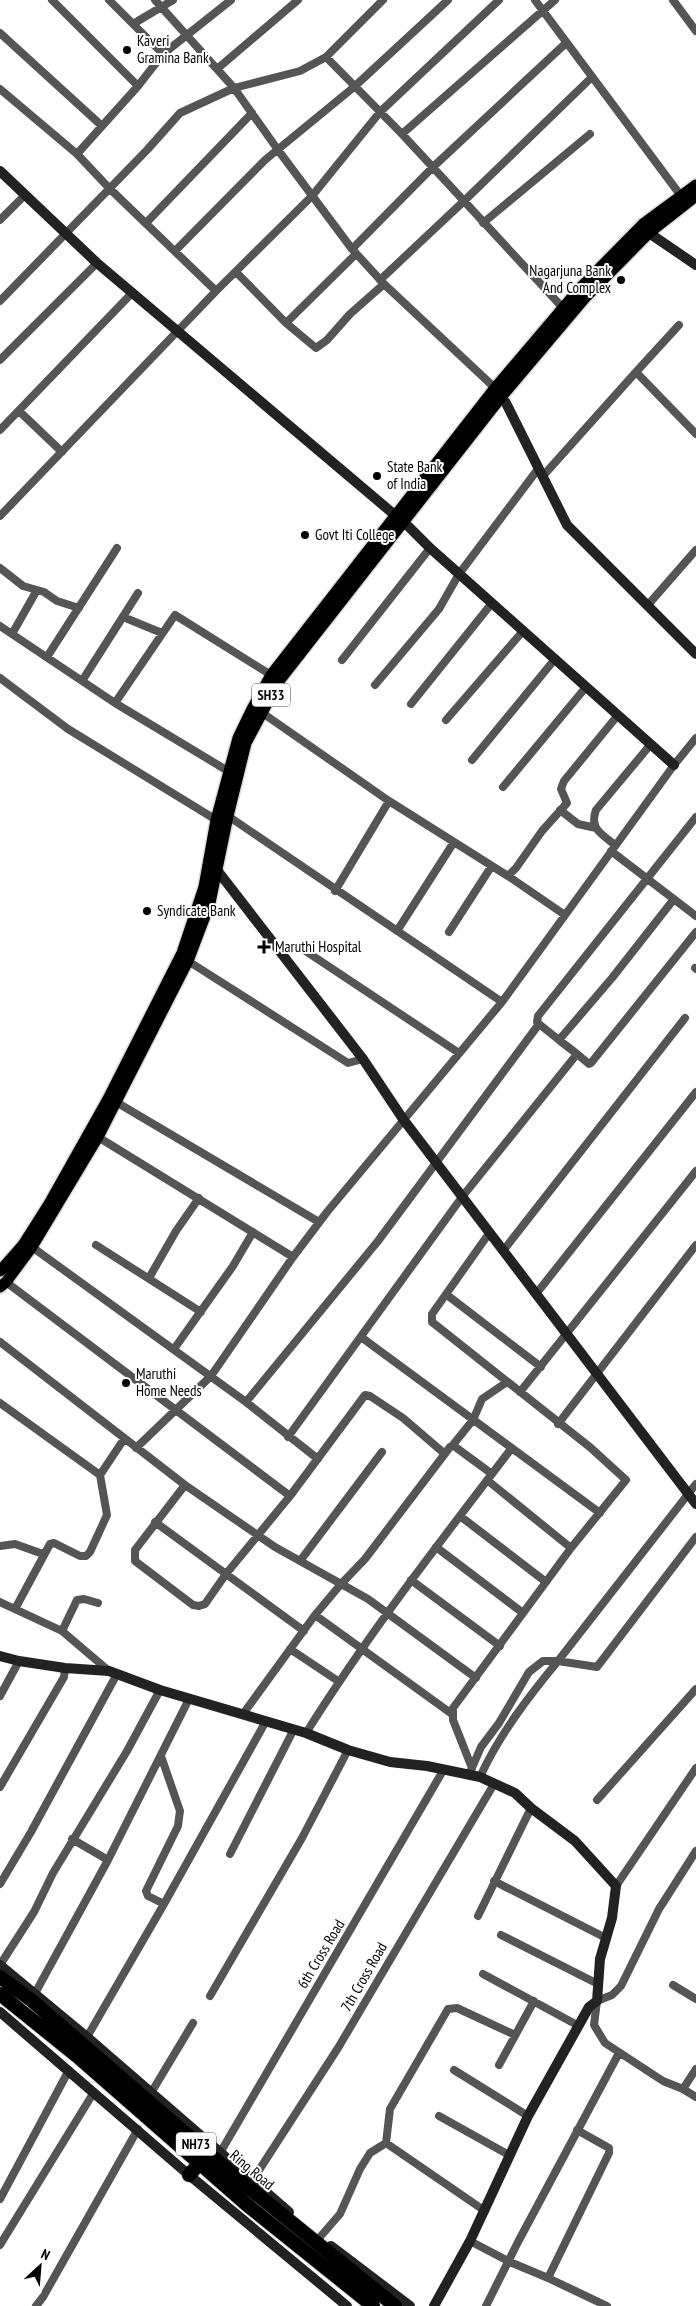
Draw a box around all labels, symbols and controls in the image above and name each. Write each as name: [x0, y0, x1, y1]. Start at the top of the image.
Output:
place label: Kaveri Gramina Bank: [137, 31, 209, 67]
marker: Kaveri Gramina Bank: [121, 44, 133, 56]
place label: Nagarjuna Bank And Complex: [529, 261, 611, 297]
marker: Nagarjuna Bank And Complex: [615, 274, 627, 286]
place label: State Bank of India: [387, 457, 443, 493]
marker: State Bank of India: [371, 470, 383, 482]
place label: Govt Iti College: [315, 525, 395, 544]
marker: Govt Iti College: [299, 529, 311, 541]
road number: SH33: [252, 684, 290, 706]
place label: Syndicate Bank: [157, 901, 236, 920]
marker: Syndicate Bank: [141, 905, 153, 917]
place label: Maruthi Hospital: [275, 937, 362, 956]
marker: Maruthi Hospital: [257, 940, 271, 954]
place label: Maruthi Home Needs: [136, 1364, 202, 1400]
marker: Maruthi Home Needs: [120, 1377, 132, 1389]
street label: 6th Cross Road: [293, 1916, 349, 1992]
street label: 7th Cross Road: [336, 1939, 391, 2015]
road number: NH73: [176, 2132, 216, 2156]
street label: Ring Road: [226, 2146, 278, 2194]
north arrow: [15, 2241, 65, 2291]
text: N: [38, 2245, 53, 2264]

